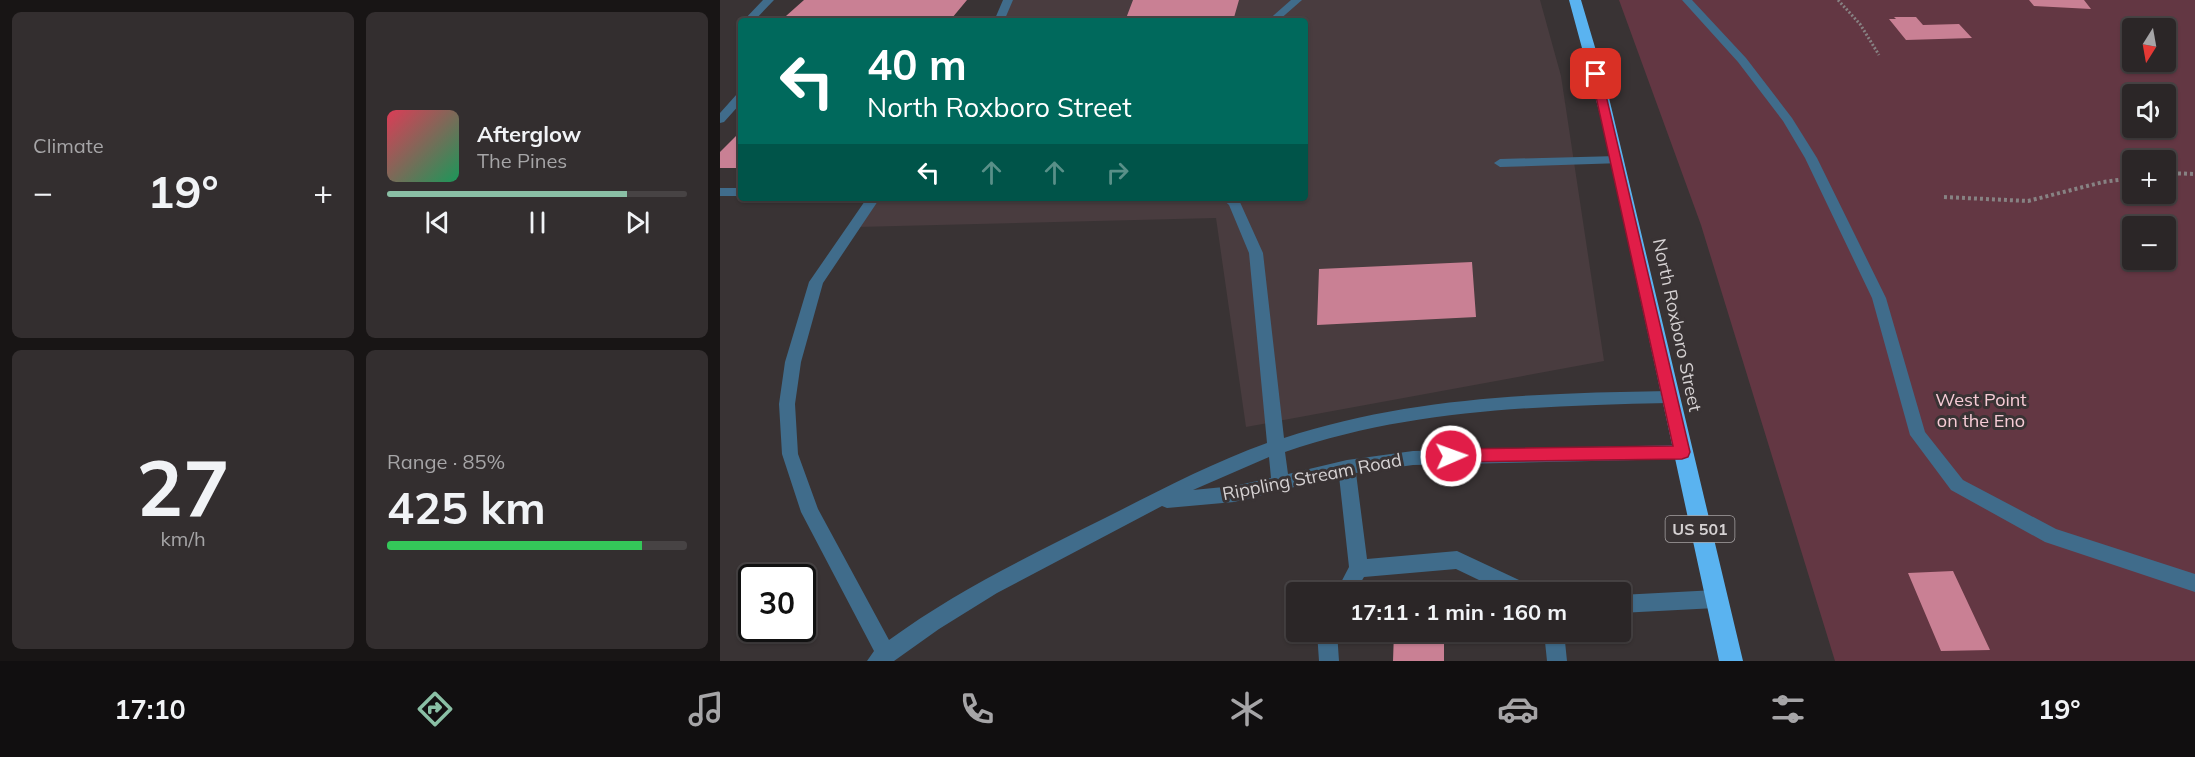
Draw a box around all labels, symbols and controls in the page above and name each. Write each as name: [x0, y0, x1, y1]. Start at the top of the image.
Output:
north arrow: [2122, 18, 2176, 72]
map controls: [2122, 18, 2176, 270]
text: 40 m: [867, 38, 967, 91]
icon: left: [768, 42, 846, 120]
pin: [1570, 48, 1621, 99]
icon: arrive: [1579, 57, 1612, 90]
button: sound: [2122, 84, 2176, 138]
text: North Roxboro Street: [867, 90, 1132, 124]
text: Afterglow: [477, 120, 581, 148]
text: Climate: [33, 133, 104, 158]
text: The Pines: [477, 148, 567, 173]
button: +: [2122, 150, 2176, 204]
icon: left: [912, 156, 945, 189]
icon: ahead: [975, 156, 1008, 189]
icon: ahead: [1038, 156, 1071, 189]
icon: right: [1101, 156, 1134, 189]
text: 19°: [147, 163, 219, 219]
text: −: [33, 171, 53, 212]
text: +: [313, 171, 333, 212]
icon: previous: [421, 206, 454, 239]
icon: pause: [521, 206, 554, 239]
icon: next: [621, 206, 654, 239]
button: −: [2122, 216, 2176, 270]
street label: North Roxboro Street: [1648, 236, 1707, 414]
park label: West Point on the Eno: [1935, 388, 2027, 432]
position arrow: [1419, 424, 1483, 488]
text: 27: [136, 438, 230, 536]
street label: Rippling Stream Road: [1220, 448, 1403, 505]
text: Range · 85%: [387, 449, 505, 474]
text: 425 km: [387, 479, 546, 535]
road number: US 501: [1666, 516, 1734, 542]
text: km/h: [160, 526, 206, 551]
speed limit sign: 30: [738, 564, 816, 642]
text: 17:11 · 1 min · 160 m: [1350, 598, 1567, 626]
icon: directions: [414, 688, 456, 730]
icon: music: [685, 688, 727, 730]
icon: phone: [956, 688, 998, 730]
icon: climate: [1226, 688, 1268, 730]
icon: car: [1497, 688, 1539, 730]
icon: filters: [1767, 688, 1809, 730]
text: 17:10: [114, 692, 186, 726]
text: 19°: [2038, 692, 2081, 726]

